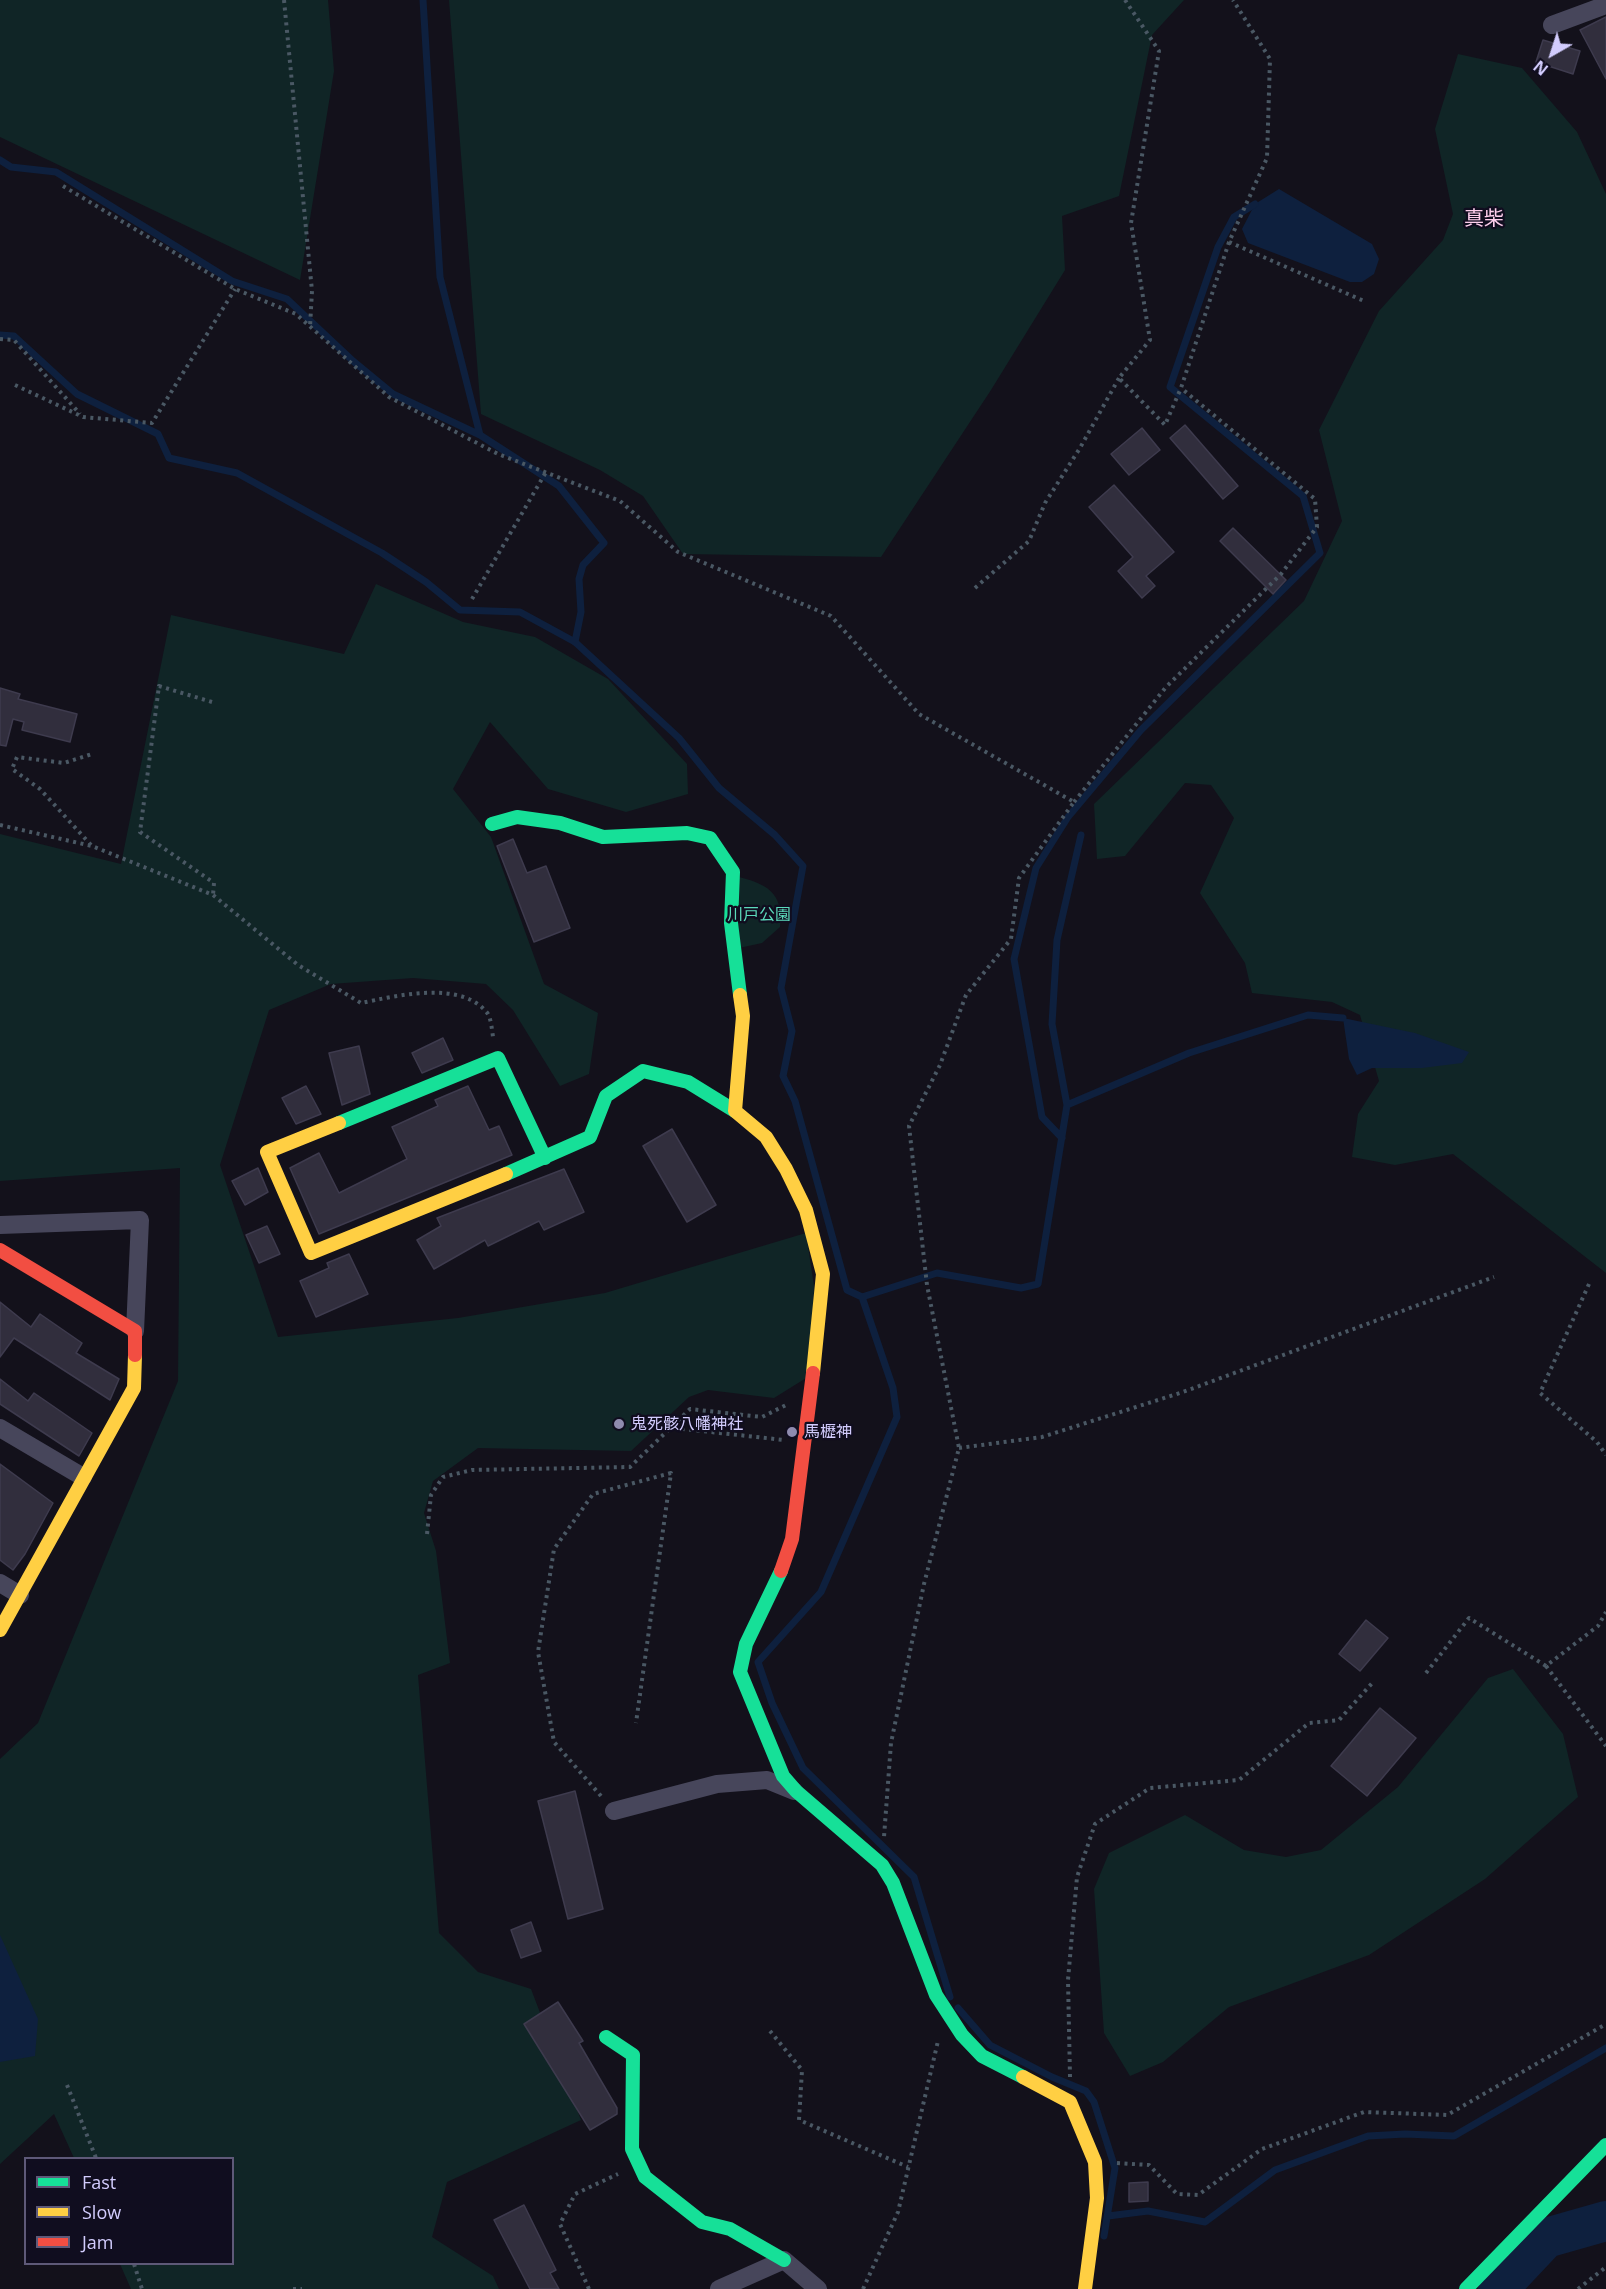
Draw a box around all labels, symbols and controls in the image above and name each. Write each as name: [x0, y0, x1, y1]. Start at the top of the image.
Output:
north arrow: [1522, 24, 1582, 84]
text: N: [1529, 55, 1553, 81]
district label: 真柴: [1464, 207, 1504, 231]
park label: 川戸公園: [727, 905, 791, 925]
place label: 鬼死骸八幡神社: [631, 1414, 743, 1434]
marker: 鬼死骸八幡神社: [612, 1417, 626, 1431]
place label: 馬櫪神: [804, 1422, 852, 1442]
marker: 馬櫪神: [785, 1425, 799, 1439]
legend: [24, 2157, 234, 2265]
text: Fast: [82, 2170, 116, 2194]
text: Slow: [82, 2200, 121, 2224]
text: Jam: [82, 2230, 114, 2254]

